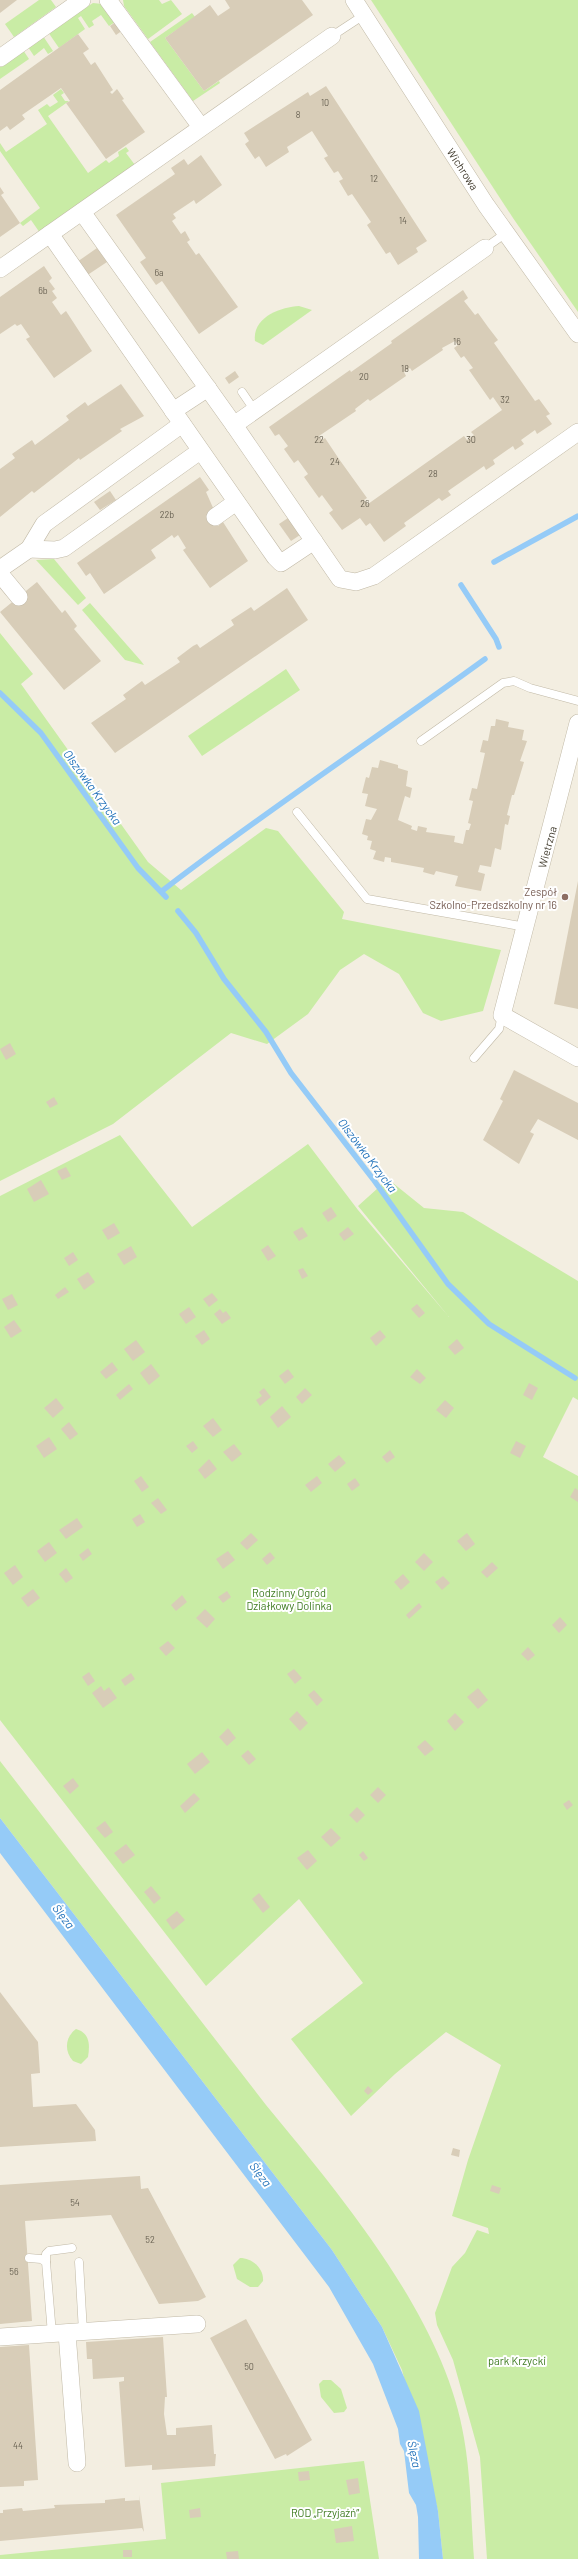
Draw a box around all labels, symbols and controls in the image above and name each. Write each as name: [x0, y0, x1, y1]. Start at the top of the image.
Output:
house number: 10: [321, 97, 329, 108]
house number: 8: [296, 109, 301, 120]
street label: Wichrowa: [445, 146, 481, 192]
house number: 12: [370, 173, 378, 184]
house number: 14: [399, 215, 407, 226]
house number: 6a: [154, 267, 164, 278]
house number: 6b: [38, 285, 48, 296]
house number: 16: [453, 336, 461, 347]
house number: 18: [401, 363, 409, 374]
house number: 20: [359, 371, 369, 382]
house number: 32: [500, 394, 510, 405]
house number: 22: [314, 434, 324, 445]
house number: 30: [466, 434, 476, 445]
house number: 24: [330, 456, 340, 467]
house number: 28: [428, 468, 438, 479]
house number: 26: [360, 498, 370, 509]
house number: 22b: [160, 509, 174, 520]
water label: Olszówka Krzycka: [61, 747, 125, 827]
street label: Wietrzna: [535, 825, 559, 869]
place label: Zespół Szkolno-Przedszkolny nr 16: [430, 885, 557, 911]
marker: Zespół Szkolno-Przedszkolny nr 16: [560, 892, 570, 902]
water label: Olszówka Krzycka: [336, 1115, 400, 1195]
park label: Rodzinny Ogród Działkowy Dolinka: [246, 1586, 332, 1612]
water label: Ślęza: [50, 1901, 78, 1931]
water label: Ślęza: [247, 2159, 275, 2189]
house number: 54: [70, 2197, 80, 2208]
house number: 52: [145, 2234, 155, 2245]
house number: 56: [9, 2266, 19, 2277]
park label: park Krzycki: [488, 2354, 546, 2367]
house number: 50: [244, 2361, 254, 2372]
water label: Ślęza: [405, 2439, 425, 2469]
house number: 44: [13, 2440, 23, 2451]
park label: ROD „Przyjaźń”: [291, 2506, 359, 2519]

